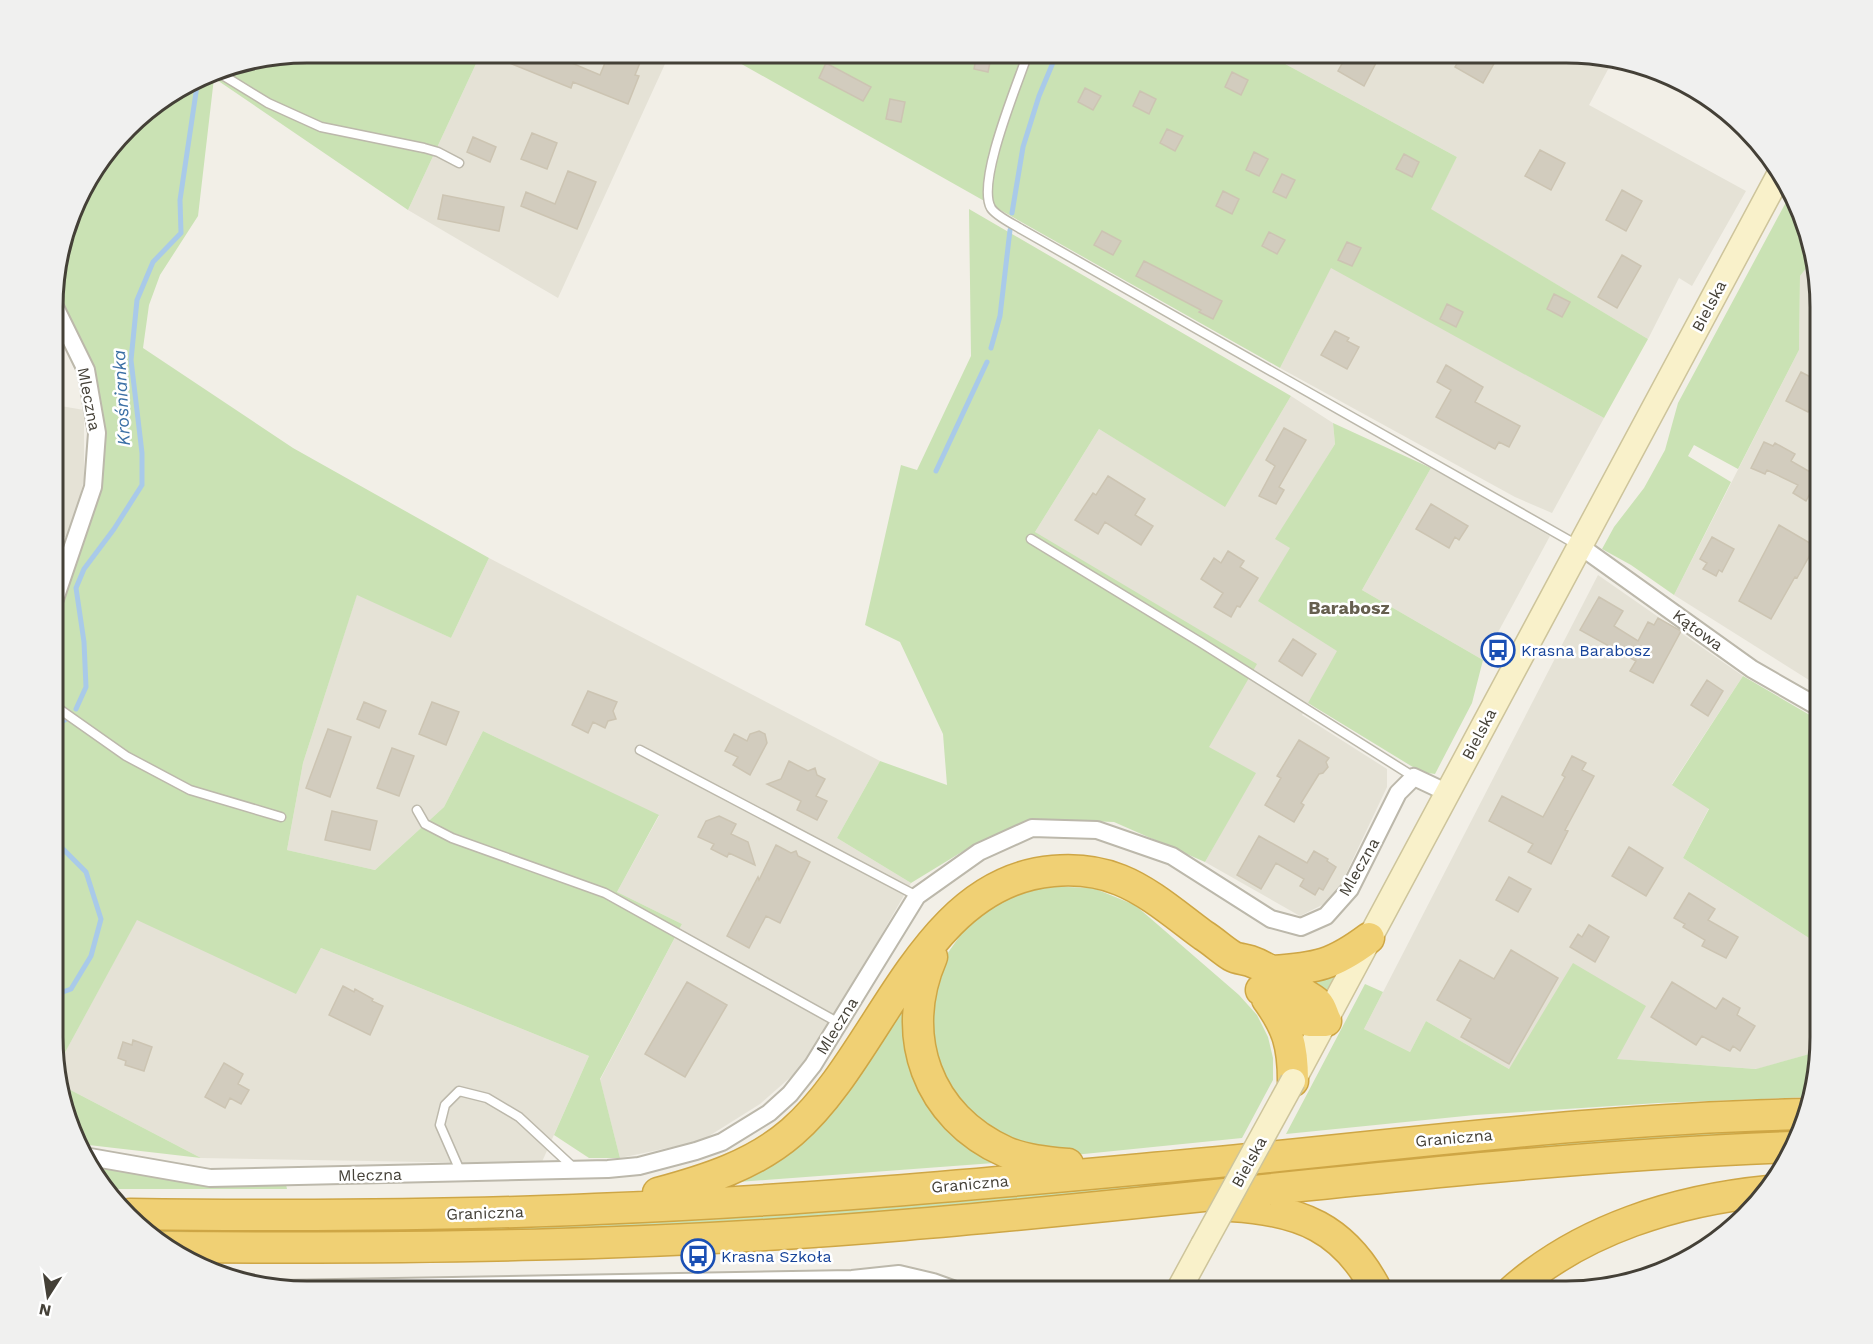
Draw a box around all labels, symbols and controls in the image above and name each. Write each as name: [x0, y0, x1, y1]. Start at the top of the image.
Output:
street label: Bielska: [1688, 277, 1730, 335]
water label: Krośnianka: [108, 350, 134, 446]
street label: Mleczna: [74, 366, 104, 432]
district label: Barabosz: [1308, 597, 1390, 618]
street label: Kątowa: [1669, 605, 1727, 655]
bus stop icon: Krasna Barabosz: [1480, 632, 1516, 668]
place label: Krasna Barabosz: [1521, 641, 1651, 660]
street label: Bielska: [1458, 705, 1500, 763]
street label: Mleczna: [1335, 834, 1383, 900]
street label: Mleczna: [812, 994, 862, 1058]
street label: Graniczna: [1415, 1125, 1493, 1151]
street label: Bielska: [1227, 1133, 1271, 1191]
street label: Mleczna: [338, 1165, 402, 1185]
street label: Graniczna: [931, 1171, 1009, 1197]
street label: Graniczna: [446, 1202, 524, 1224]
bus stop icon: Krasna Szkoła: [680, 1238, 716, 1274]
place label: Krasna Szkoła: [721, 1247, 831, 1266]
north arrow: [18, 1266, 78, 1326]
text: N: [37, 1300, 53, 1321]

